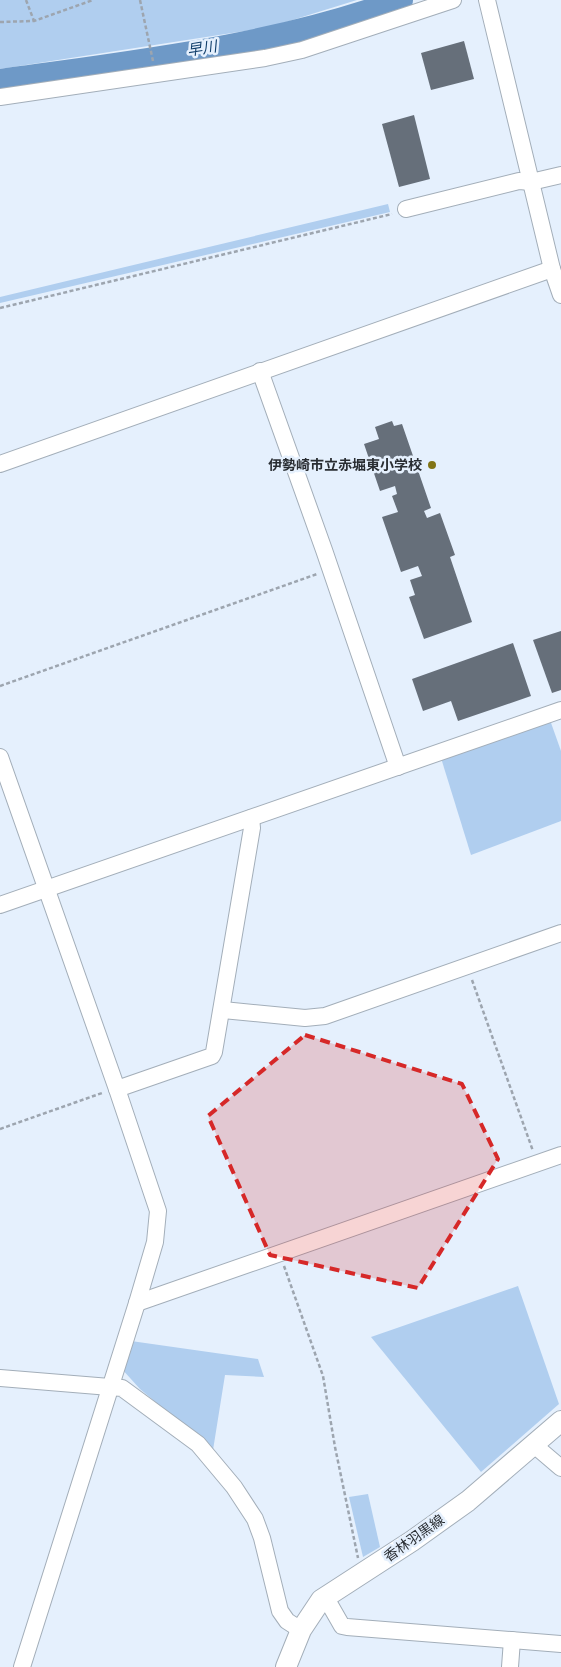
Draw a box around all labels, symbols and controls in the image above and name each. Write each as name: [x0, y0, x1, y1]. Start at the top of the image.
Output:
water label: 早川: [186, 36, 220, 60]
place label: 伊勢崎市立赤堀東小学校: [268, 456, 422, 474]
marker: 伊勢崎市立赤堀東小学校: [426, 459, 438, 471]
street label: 香林羽黒線: [380, 1511, 448, 1565]

